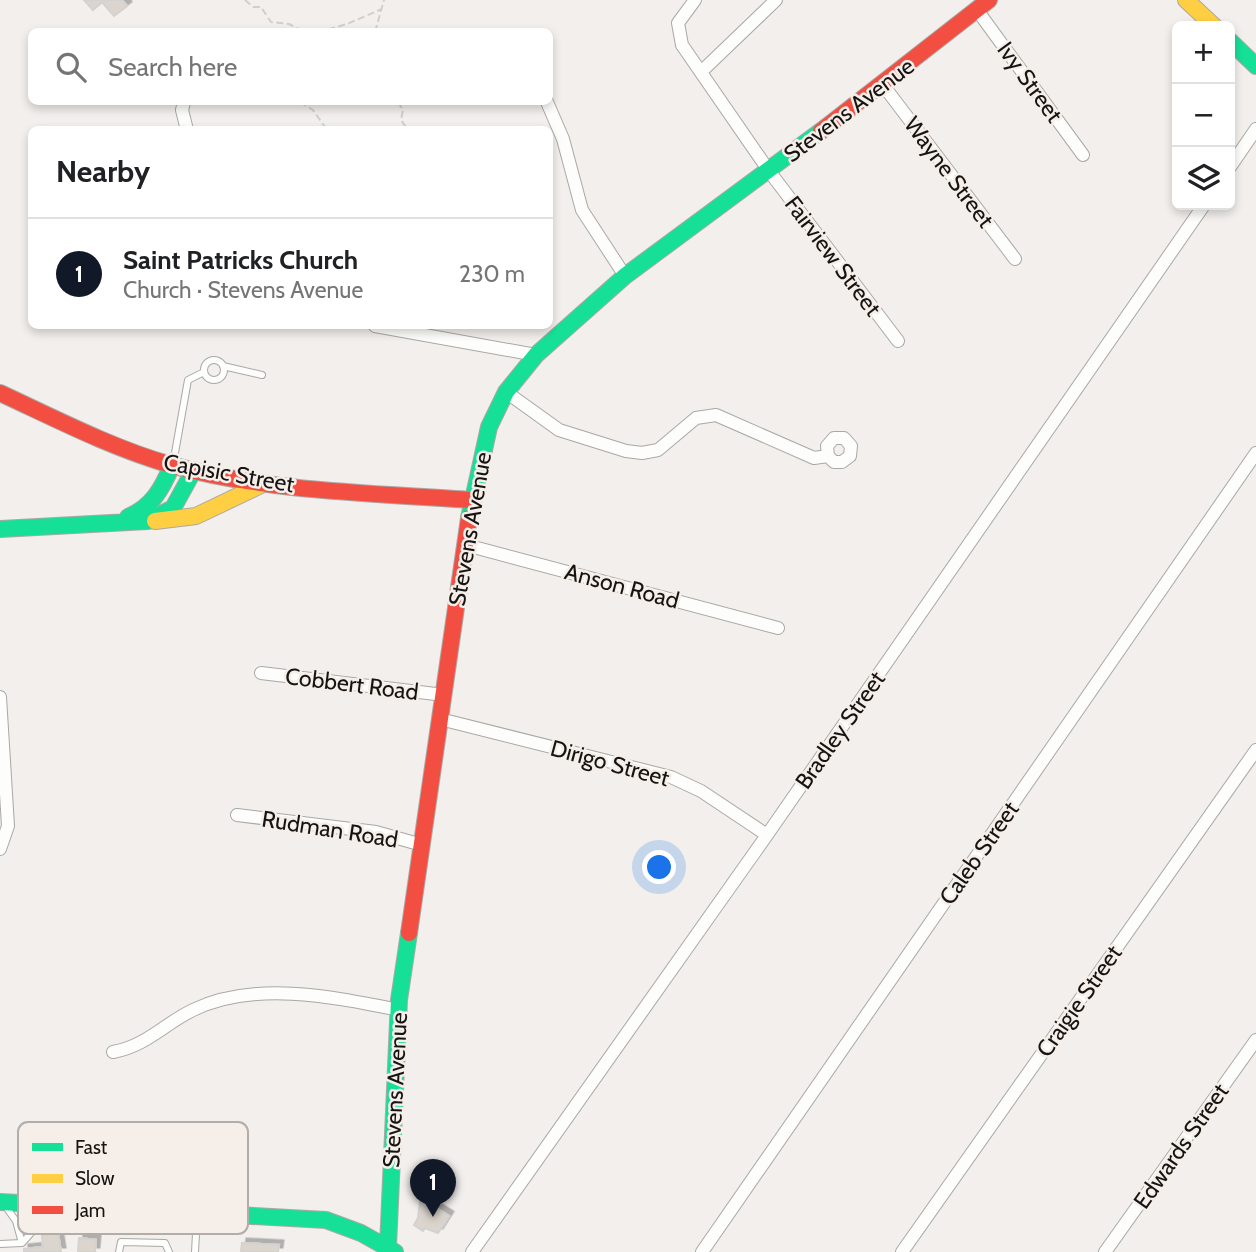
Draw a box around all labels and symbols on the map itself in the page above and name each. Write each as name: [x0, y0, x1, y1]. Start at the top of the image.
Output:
street label: Ivy Street: [991, 36, 1069, 128]
street label: Stevens Avenue: [778, 52, 920, 168]
street label: Wayne Street: [898, 111, 1000, 233]
street label: Fairview Street: [779, 191, 887, 322]
street label: Capisic Street: [162, 448, 297, 498]
street label: Stevens Avenue: [443, 450, 497, 608]
street label: Anson Road: [562, 557, 682, 615]
street label: Cobbert Road: [284, 662, 420, 706]
street label: Bradley Street: [789, 666, 891, 794]
street label: Dirigo Street: [547, 734, 673, 792]
street label: Caleb Street: [933, 796, 1025, 910]
street label: Rudman Road: [260, 804, 400, 854]
your location: [642, 850, 676, 884]
street label: Craigie Street: [1030, 940, 1128, 1062]
street label: Stevens Avenue: [377, 1011, 413, 1169]
street label: Edwards Street: [1128, 1078, 1235, 1214]
legend: [18, 1122, 248, 1234]
text: Fast: [75, 1136, 108, 1159]
pin: 1: [410, 1159, 456, 1217]
text: Slow: [75, 1167, 115, 1190]
text: Jam: [74, 1199, 105, 1222]

